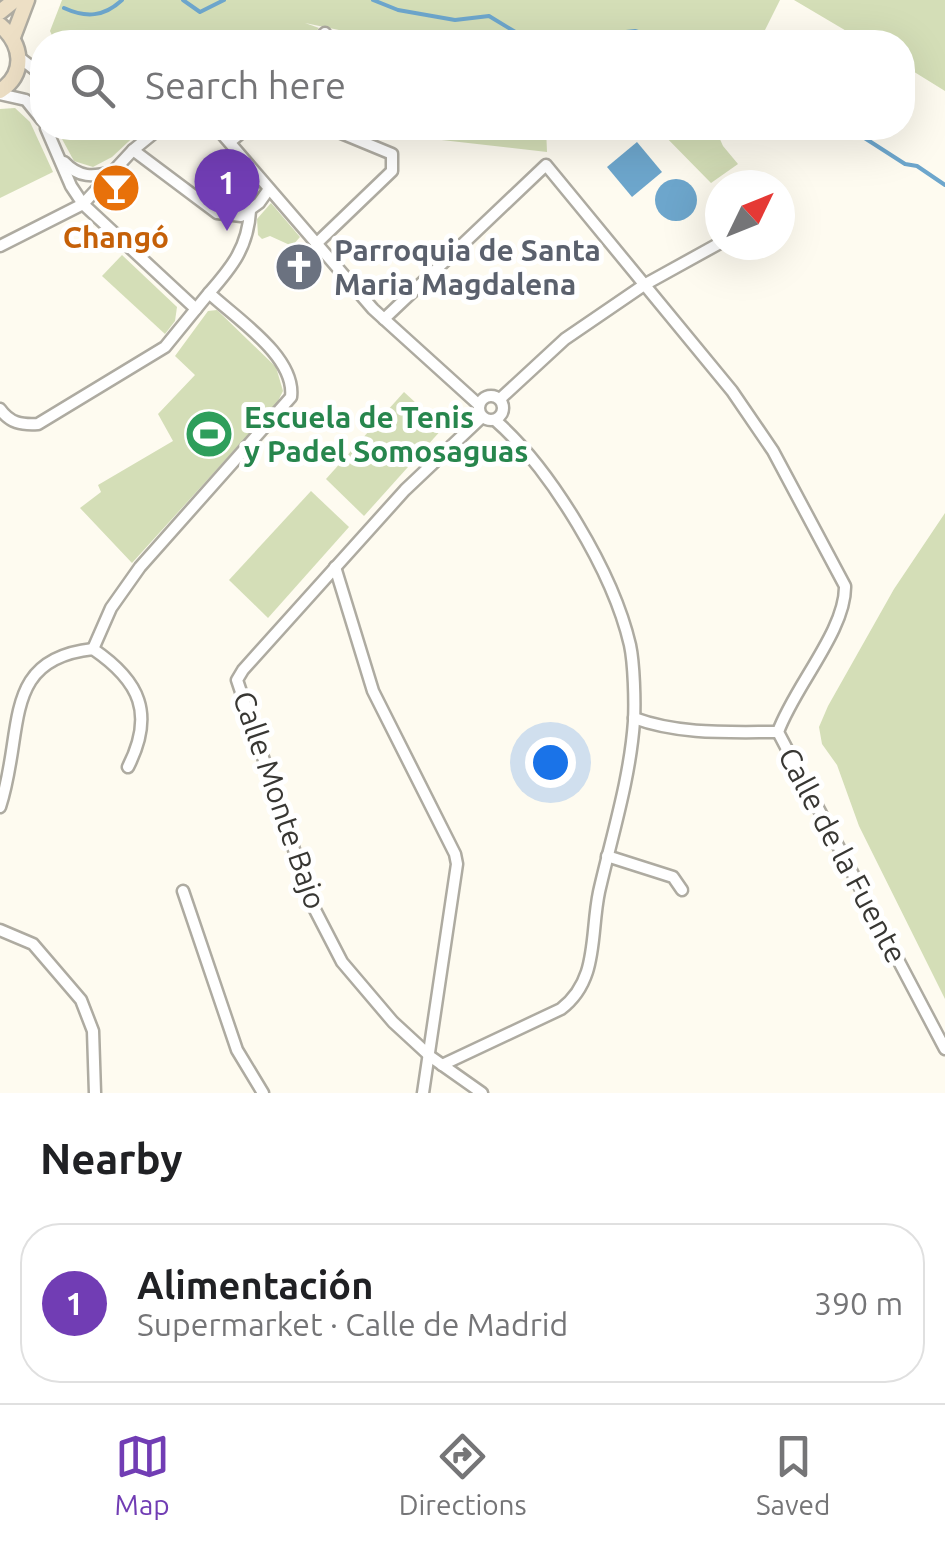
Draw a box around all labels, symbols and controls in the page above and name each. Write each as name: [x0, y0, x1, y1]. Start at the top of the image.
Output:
search box: [30, 30, 915, 140]
icon: search: [65, 58, 120, 113]
text: Search here: [145, 64, 346, 106]
pin: 1: [194, 148, 260, 231]
bar icon: Changó: [90, 162, 142, 214]
north arrow: [705, 170, 795, 260]
place label: Changó: [63, 220, 169, 254]
place label: Parroquia de Santa Maria Magdalena: [334, 233, 601, 301]
church icon: Parroquia de Santa Maria Magdalena: [273, 241, 325, 293]
place label: Escuela de Tenis y Padel Somosaguas: [244, 400, 528, 468]
sports icon: Escuela de Tenis y Padel Somosaguas: [183, 408, 235, 460]
street label: Calle Monte Bajo: [227, 687, 333, 913]
your location: [525, 737, 576, 788]
street label: Calle de la Fuente: [772, 742, 914, 968]
text: Nearby: [40, 1135, 183, 1182]
text: Alimentación: [137, 1264, 373, 1306]
text: 1: [65, 1285, 84, 1321]
text: 390 m: [814, 1285, 903, 1321]
text: Supermarket · Calle de Madrid: [137, 1306, 568, 1342]
tab: Map: [115, 1429, 170, 1520]
tab: Directions: [399, 1429, 527, 1520]
tab: Saved: [756, 1429, 830, 1520]

